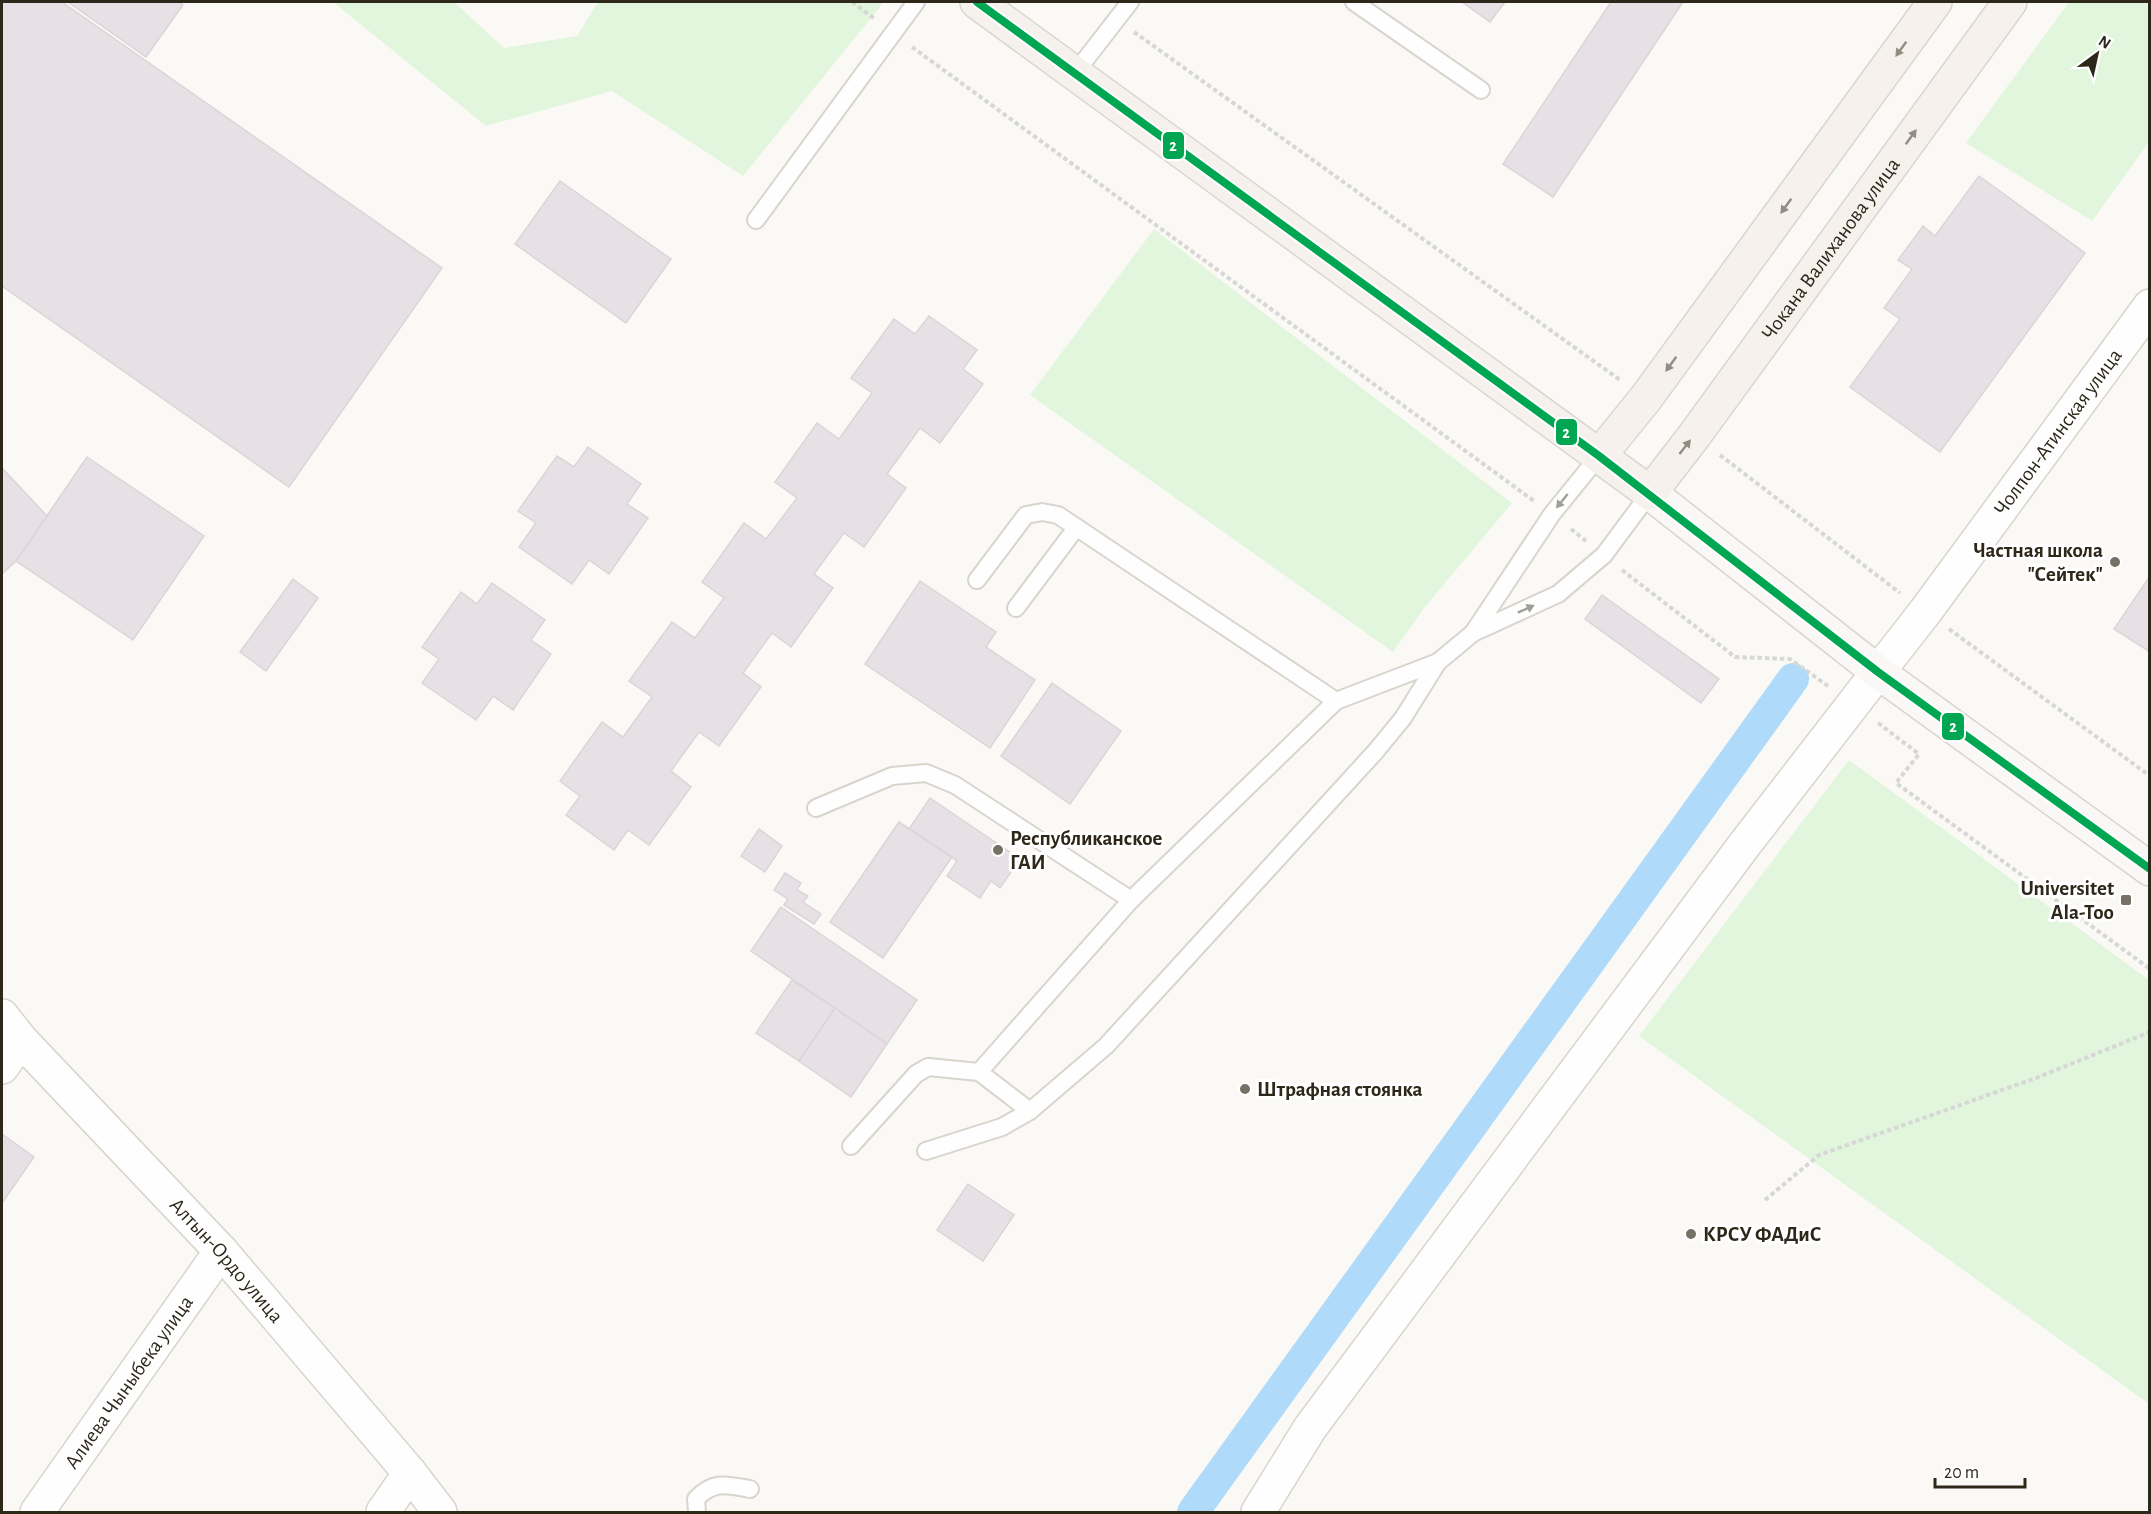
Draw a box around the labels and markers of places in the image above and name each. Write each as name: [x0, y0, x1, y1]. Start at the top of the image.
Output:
place label: Частная школа "Сейтек": [1973, 540, 2103, 585]
marker: Частная школа "Сейтек": [2108, 555, 2122, 569]
place label: Республиканское ГАИ: [1010, 828, 1163, 873]
marker: Республиканское ГАИ: [991, 843, 1005, 857]
place label: Universitet Ala-Too: [2021, 878, 2114, 923]
marker: Universitet Ala-Too: [2119, 893, 2133, 907]
place label: Штрафная стоянка: [1257, 1079, 1423, 1100]
marker: Штрафная стоянка: [1238, 1082, 1252, 1096]
place label: КРСУ ФАДиС: [1703, 1224, 1821, 1245]
marker: КРСУ ФАДиС: [1684, 1227, 1698, 1241]

